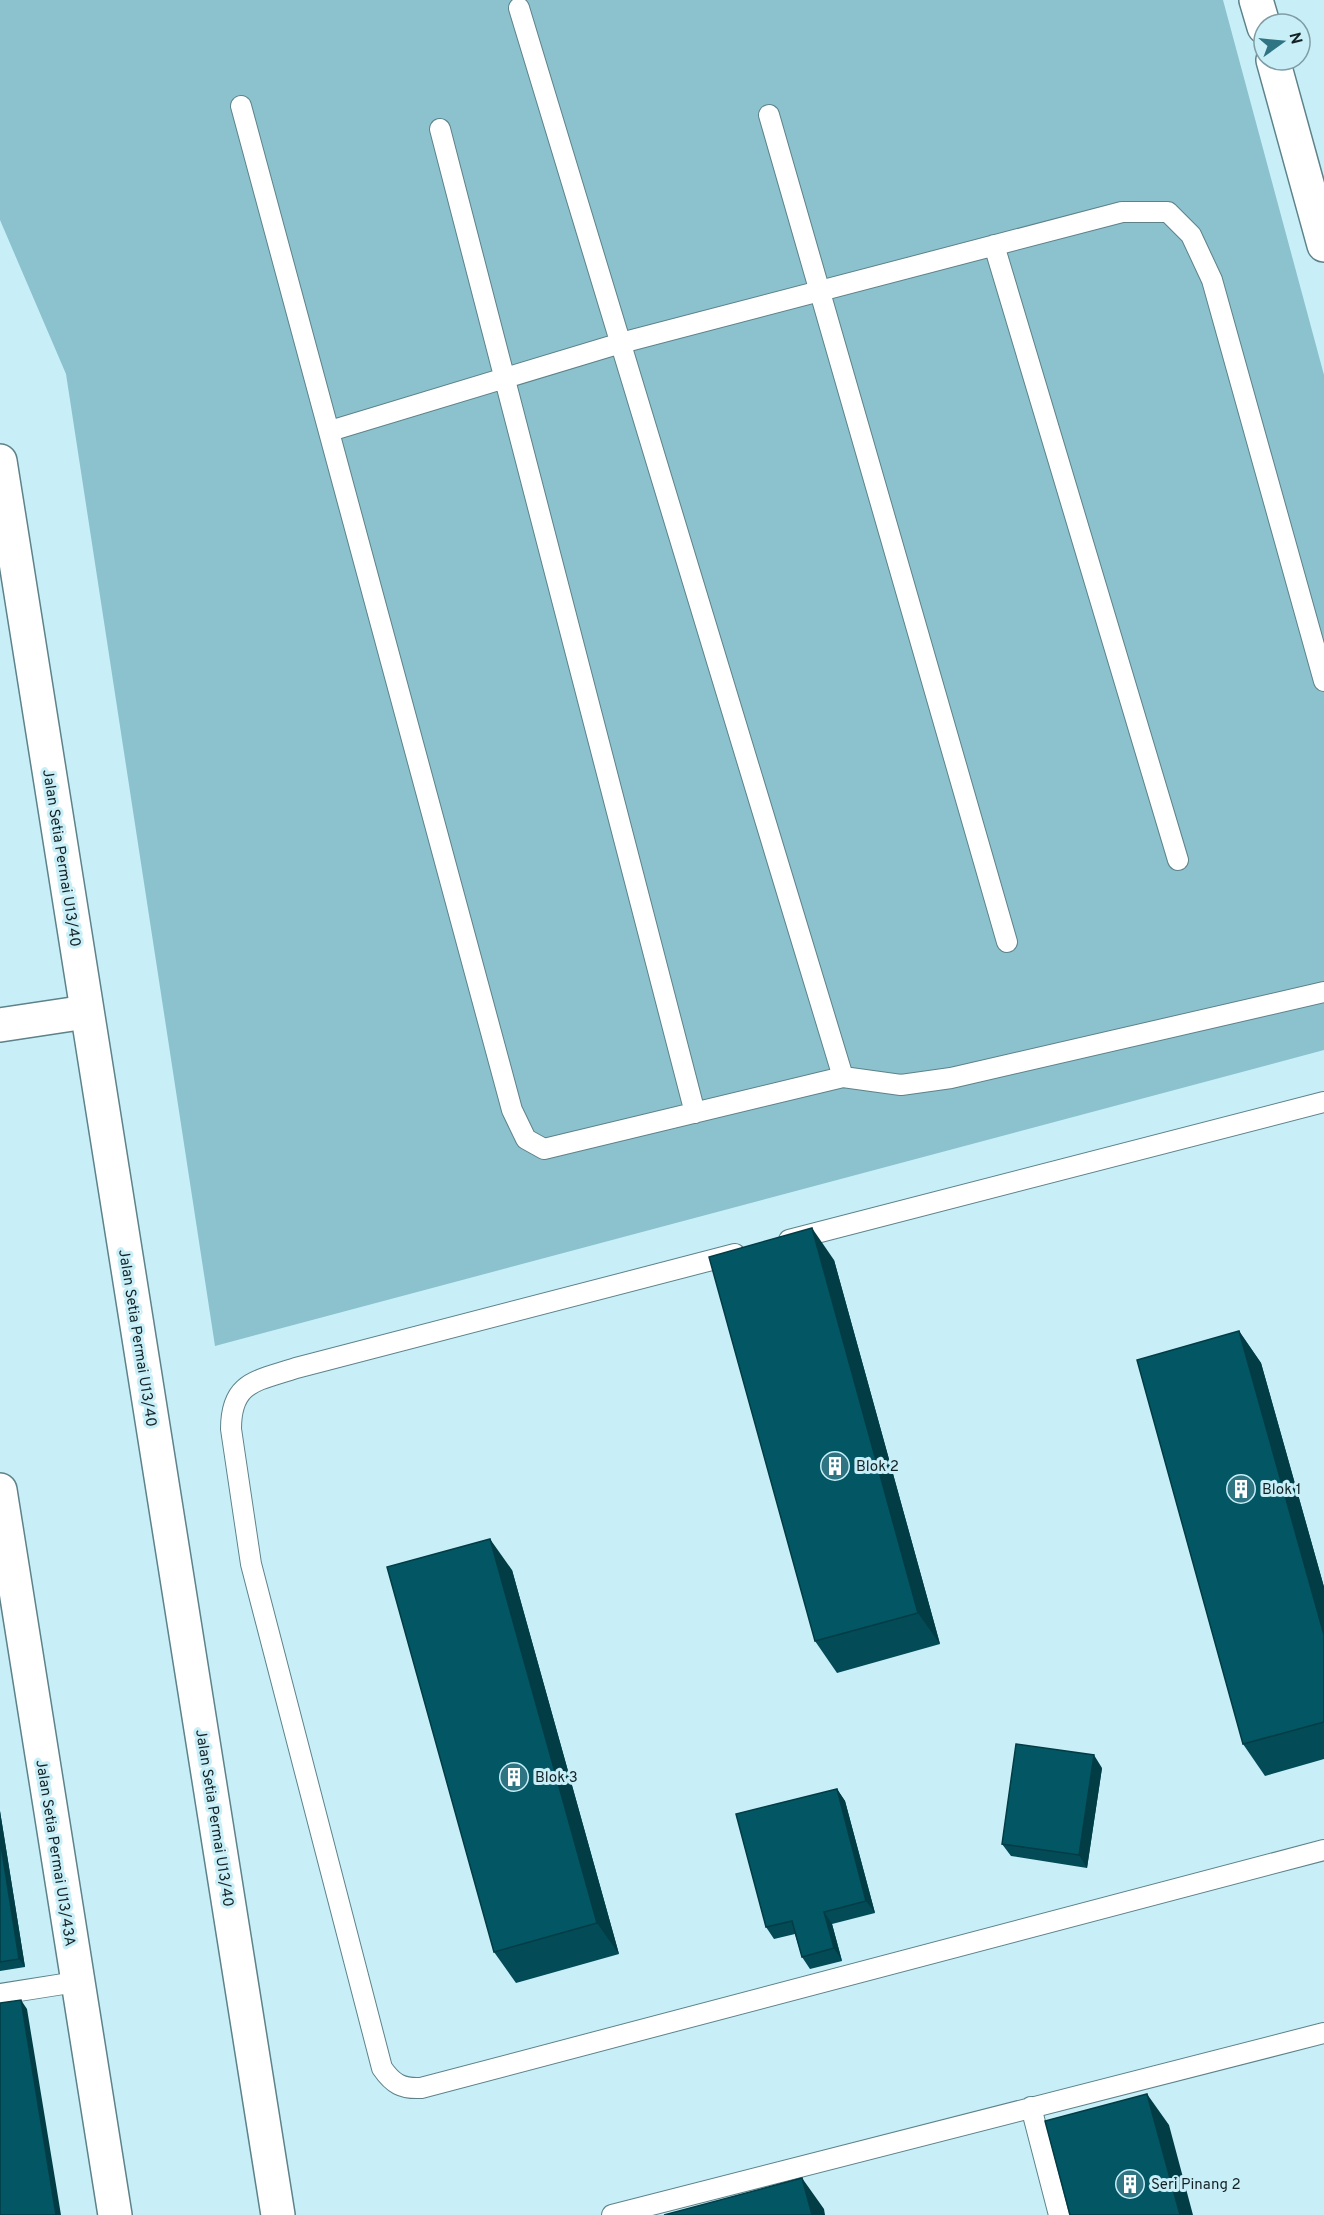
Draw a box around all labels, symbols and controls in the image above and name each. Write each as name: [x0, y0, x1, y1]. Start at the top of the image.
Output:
north arrow: [1252, 12, 1312, 72]
text: N: [1283, 30, 1306, 47]
street label: Jalan Setia Permai U13/40: [37, 768, 84, 948]
street label: Jalan Setia Permai U13/40: [113, 1248, 160, 1428]
building icon: Blok 2: [819, 1450, 851, 1482]
place label: Blok 2: [856, 1458, 899, 1477]
building icon: Blok 1: [1225, 1473, 1257, 1505]
place label: Blok 1: [1262, 1481, 1301, 1500]
street label: Jalan Setia Permai U13/40: [190, 1728, 237, 1908]
street label: Jalan Setia Permai U13/43A: [30, 1758, 79, 1948]
building icon: Blok 3: [498, 1761, 530, 1793]
place label: Blok 3: [535, 1769, 578, 1788]
building icon: Seri Pinang 2: [1114, 2168, 1146, 2200]
place label: Seri Pinang 2: [1151, 2176, 1241, 2195]

